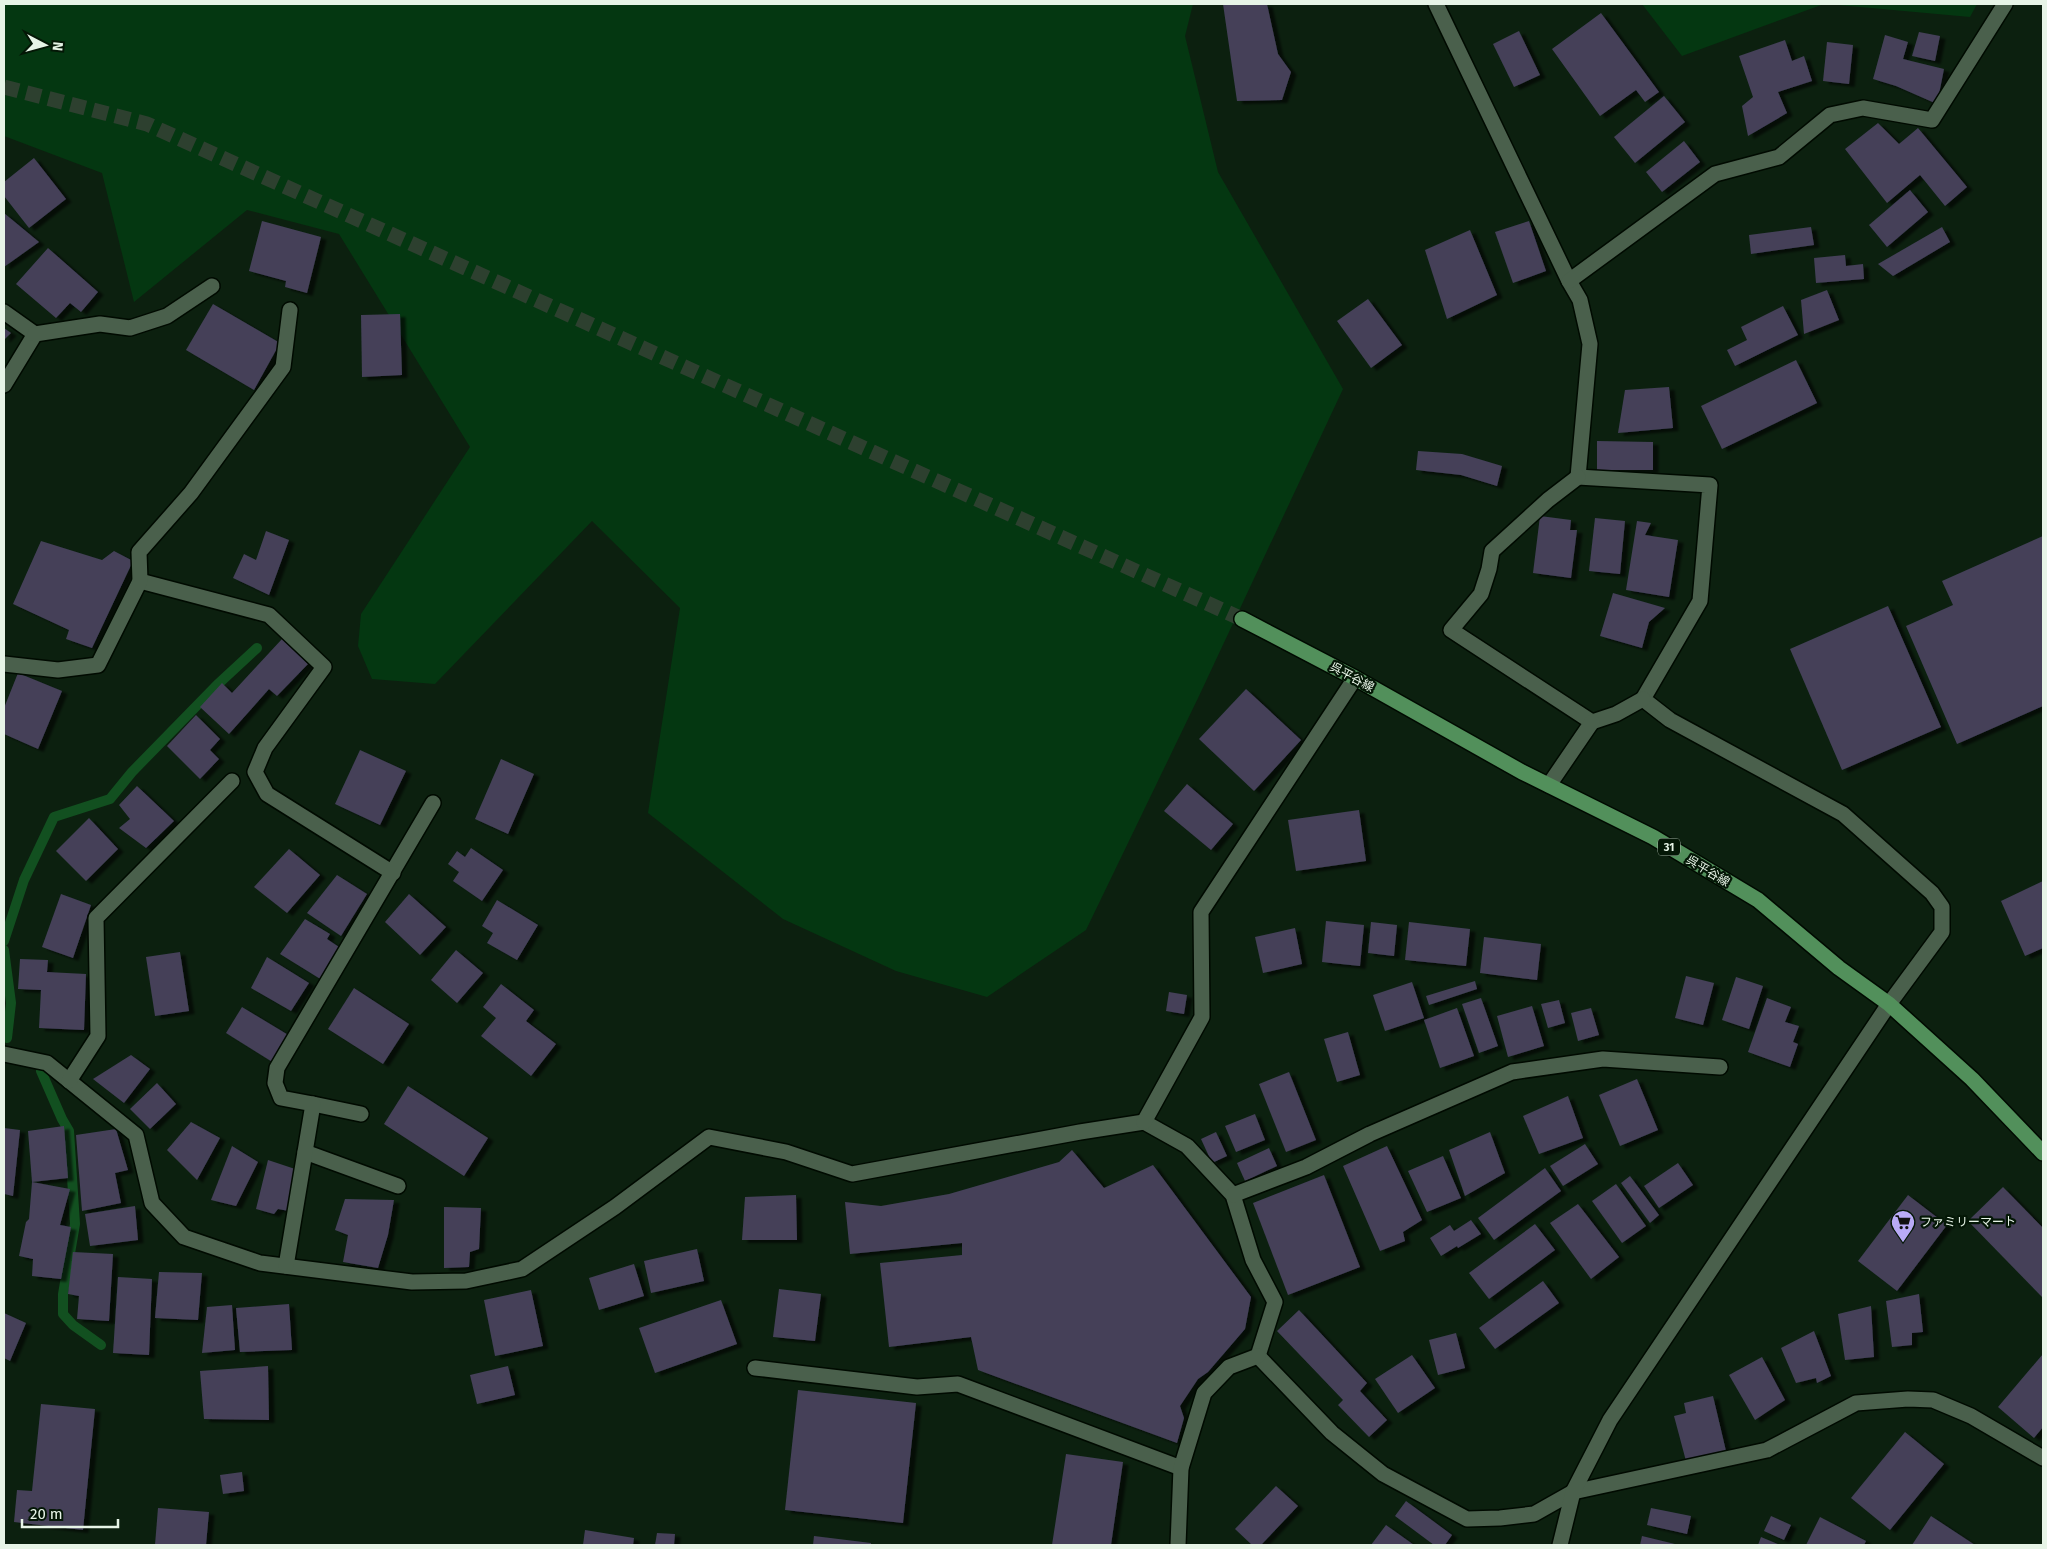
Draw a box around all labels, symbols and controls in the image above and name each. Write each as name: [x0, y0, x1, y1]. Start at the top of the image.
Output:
north arrow: [20, 20, 70, 70]
text: N: [48, 41, 66, 52]
street label: 呉平谷線: [1328, 660, 1376, 694]
road number: 31: [1658, 839, 1680, 856]
street label: 呉平谷線: [1684, 853, 1732, 889]
supermarket icon: ファミリーマート: [1890, 1209, 1916, 1243]
place label: ファミリーマート: [1920, 1215, 2016, 1229]
scale bar: [22, 1496, 119, 1528]
text: 20 m: [30, 1505, 63, 1523]

